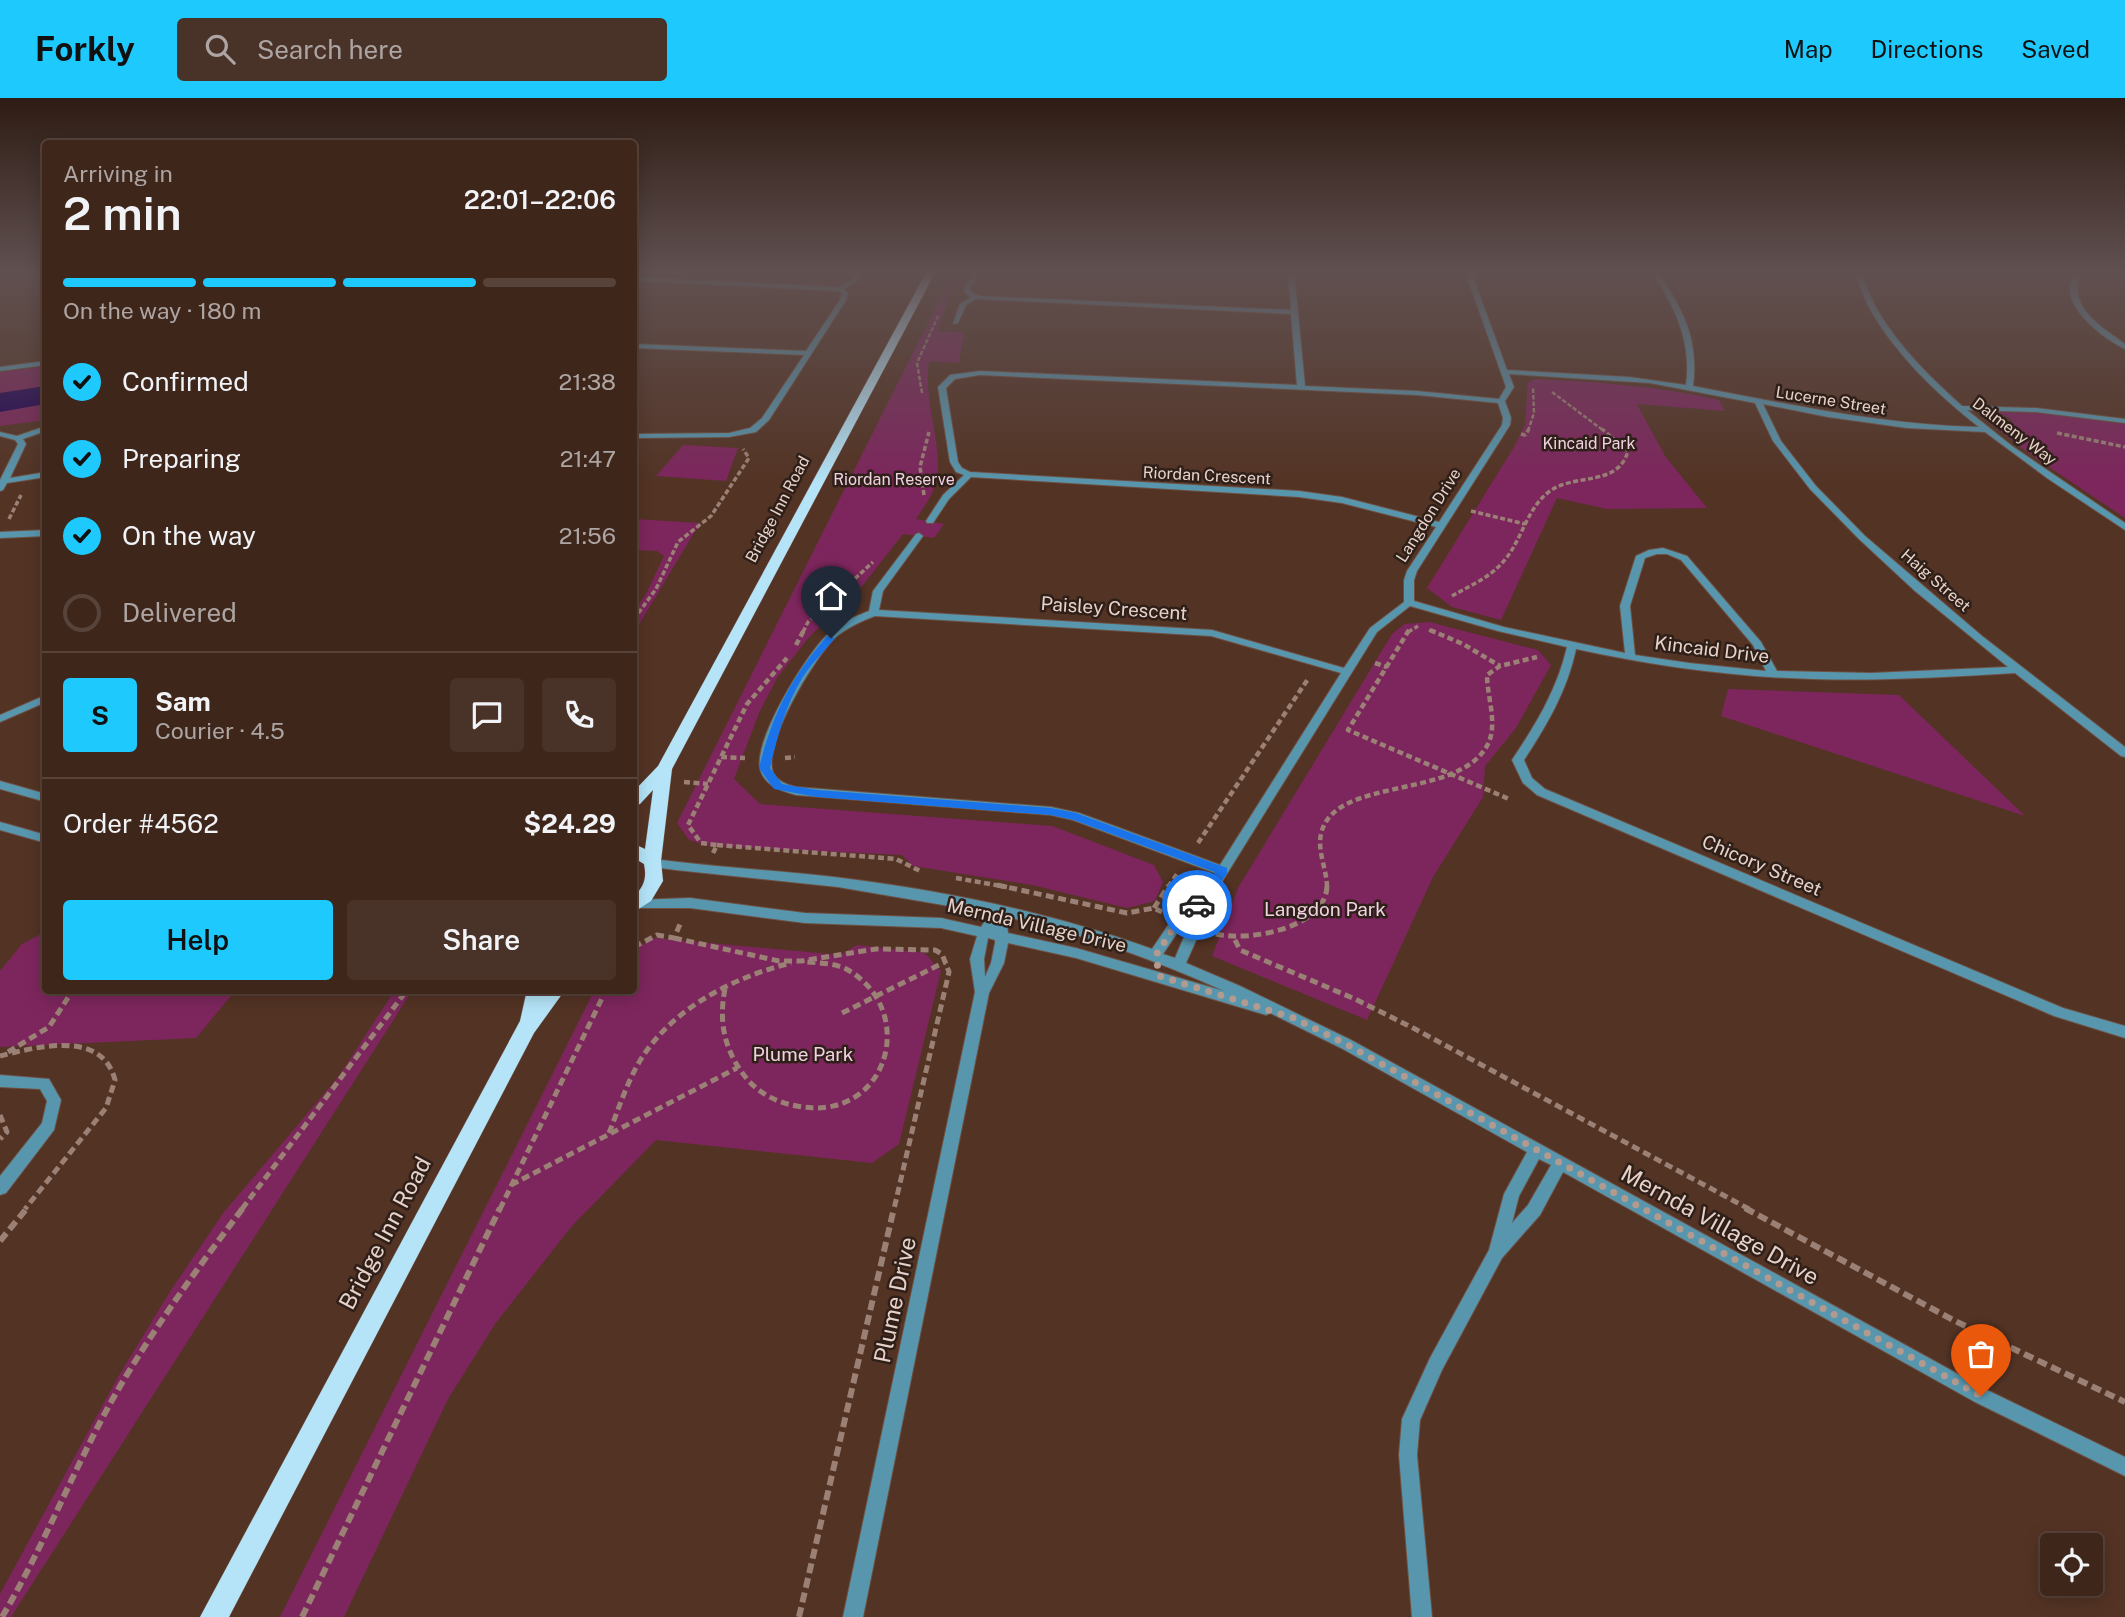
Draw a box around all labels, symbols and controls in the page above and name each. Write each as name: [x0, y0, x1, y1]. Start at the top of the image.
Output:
search box: [177, 18, 667, 81]
text: Forkly: [35, 30, 135, 68]
icon: search: [201, 30, 239, 68]
text: Search here: [257, 34, 403, 65]
text: Map: [1784, 35, 1833, 63]
text: Directions: [1871, 35, 1983, 63]
text: Saved: [2021, 35, 2090, 63]
text: Arriving in: [63, 160, 173, 187]
text: 22:01–22:06: [464, 184, 616, 215]
text: 2 min: [63, 186, 182, 240]
text: On the way · 180 m: [63, 297, 261, 324]
icon: check: [63, 363, 101, 401]
text: Confirmed: [122, 366, 249, 397]
text: 21:38: [559, 368, 616, 395]
street label: Lucerne Street: [1774, 382, 1887, 419]
street label: Dalmeny Way: [1969, 394, 2061, 469]
park label: Kincaid Park: [1542, 434, 1636, 453]
icon: check: [63, 440, 101, 478]
text: Preparing: [122, 443, 241, 474]
text: 21:47: [560, 445, 616, 472]
street label: Bridge Inn Road: [741, 453, 813, 566]
street label: Riordan Crescent: [1142, 463, 1272, 488]
street label: Langdon Drive: [1392, 465, 1465, 566]
park label: Riordan Reserve: [833, 470, 955, 489]
icon: check: [63, 517, 101, 555]
text: On the way: [122, 520, 256, 551]
text: 21:56: [559, 522, 616, 549]
street label: Haig Street: [1897, 545, 1974, 616]
pin: [801, 566, 861, 638]
icon: home: [812, 577, 850, 615]
street label: Paisley Crescent: [1040, 592, 1188, 624]
text: Delivered: [122, 597, 237, 628]
street label: Kincaid Drive: [1653, 631, 1771, 667]
button: chat: [450, 678, 524, 752]
button: phone: [542, 678, 616, 752]
text: Sam: [155, 686, 211, 717]
text: S: [91, 700, 109, 731]
text: Courier · 4.5: [155, 717, 285, 744]
text: Order #4562: [63, 808, 219, 839]
text: $24.29: [524, 808, 616, 839]
street label: Chicory Street: [1699, 830, 1825, 900]
courier: [1162, 870, 1232, 940]
icon: car: [1178, 886, 1216, 924]
street label: Mernda Village Drive: [945, 894, 1129, 956]
park label: Langdon Park: [1264, 898, 1386, 920]
button: Help: [63, 900, 333, 980]
button: Share: [347, 900, 616, 980]
park label: Plume Park: [753, 1043, 854, 1065]
street label: Bridge Inn Road: [333, 1152, 436, 1314]
street label: Mernda Village Drive: [1617, 1159, 1824, 1290]
street label: Plume Drive: [868, 1234, 921, 1365]
pin: [1951, 1324, 2011, 1396]
icon: bag: [1962, 1335, 2000, 1373]
map controls: [2040, 1533, 2103, 1596]
button: locate: [2040, 1533, 2103, 1596]

